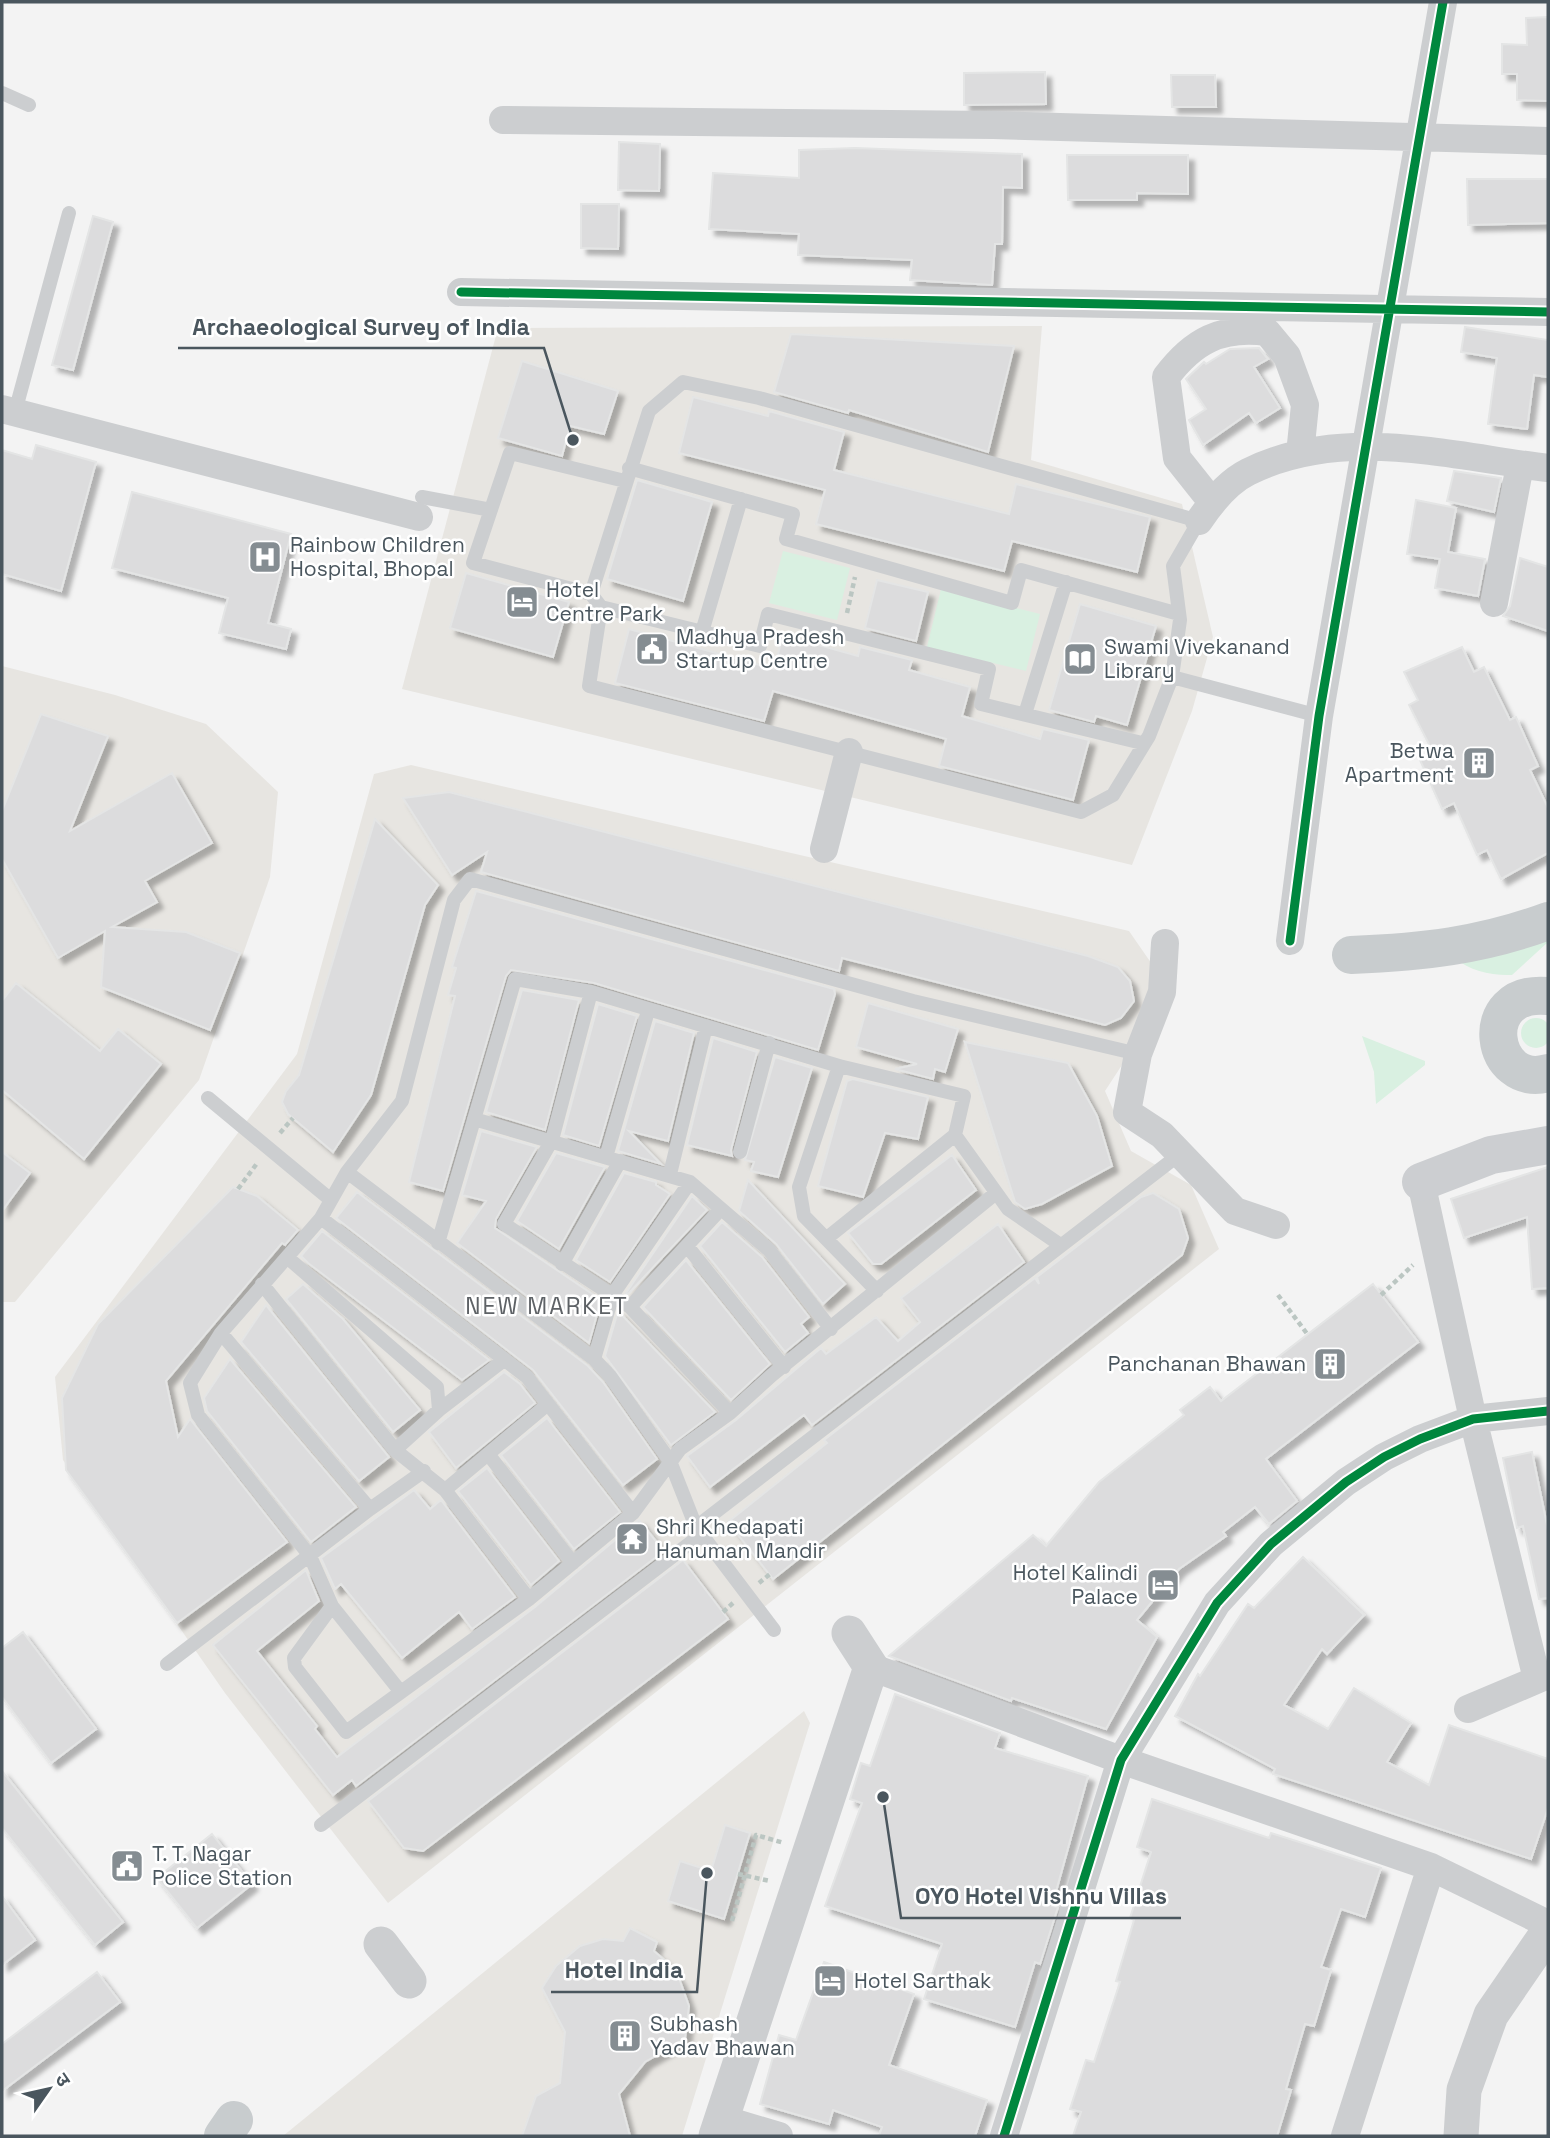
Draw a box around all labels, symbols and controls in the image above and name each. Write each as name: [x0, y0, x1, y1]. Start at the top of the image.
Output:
callout: Archaeological Survey of India: [178, 304, 544, 348]
text: Archaeological Survey of India: [192, 312, 530, 342]
place label: Rainbow Children Hospital, Bhopal: [290, 531, 465, 582]
hospital icon: Rainbow Children Hospital, Bhopal: [246, 538, 284, 576]
place label: Hotel Centre Park: [546, 576, 663, 627]
hotel icon: Hotel Centre Park: [503, 583, 541, 621]
place label: Madhya Pradesh Startup Centre: [676, 623, 844, 674]
public building icon: Madhya Pradesh Startup Centre: [633, 630, 671, 668]
place label: Swami Vivekanand Library: [1104, 633, 1290, 684]
library icon: Swami Vivekanand Library: [1061, 640, 1099, 678]
place label: Betwa Apartment: [1345, 737, 1454, 788]
building icon: Betwa Apartment: [1460, 744, 1498, 782]
district label: NEW MARKET: [465, 1291, 629, 1321]
building icon: Panchanan Bhawan: [1311, 1345, 1349, 1383]
place label: Panchanan Bhawan: [1108, 1350, 1306, 1377]
place label: Shri Khedapati Hanuman Mandir: [656, 1513, 826, 1564]
temple icon: Shri Khedapati Hanuman Mandir: [613, 1520, 651, 1558]
place label: Hotel Kalindi Palace: [1013, 1559, 1138, 1610]
hotel icon: Hotel Kalindi Palace: [1144, 1566, 1182, 1604]
place label: T. T. Nagar Police Station: [152, 1840, 292, 1891]
public building icon: T. T. Nagar Police Station: [108, 1847, 146, 1885]
callout: OYO Hotel Vishnu Villas: [901, 1874, 1181, 1918]
text: OYO Hotel Vishnu Villas: [915, 1881, 1167, 1911]
callout: Hotel India: [551, 1948, 697, 1992]
text: Hotel India: [565, 1955, 683, 1985]
hotel icon: Hotel Sarthak: [811, 1962, 849, 2000]
place label: Hotel Sarthak: [854, 1967, 991, 1994]
place label: Subhash Yadav Bhawan: [650, 2010, 795, 2061]
building icon: Subhash Yadav Bhawan: [606, 2017, 644, 2055]
north arrow: [14, 2054, 84, 2124]
text: उ: [49, 2068, 77, 2092]

